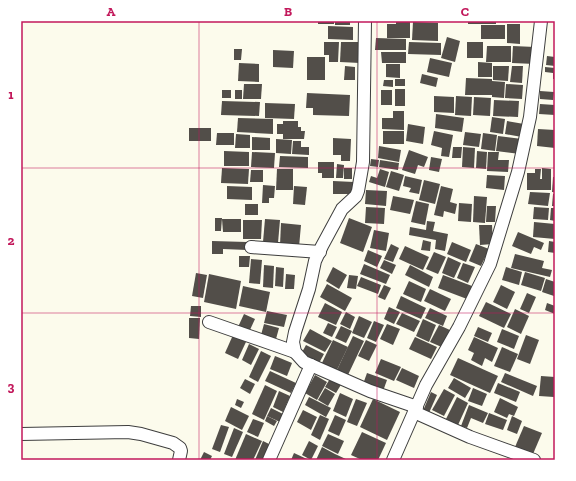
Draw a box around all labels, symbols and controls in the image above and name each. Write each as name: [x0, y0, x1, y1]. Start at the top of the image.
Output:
text: A: [107, 4, 116, 19]
text: B: [284, 4, 292, 19]
text: C: [461, 4, 469, 19]
text: 1: [8, 87, 14, 102]
text: 2: [8, 233, 15, 248]
text: 3: [8, 379, 15, 394]

